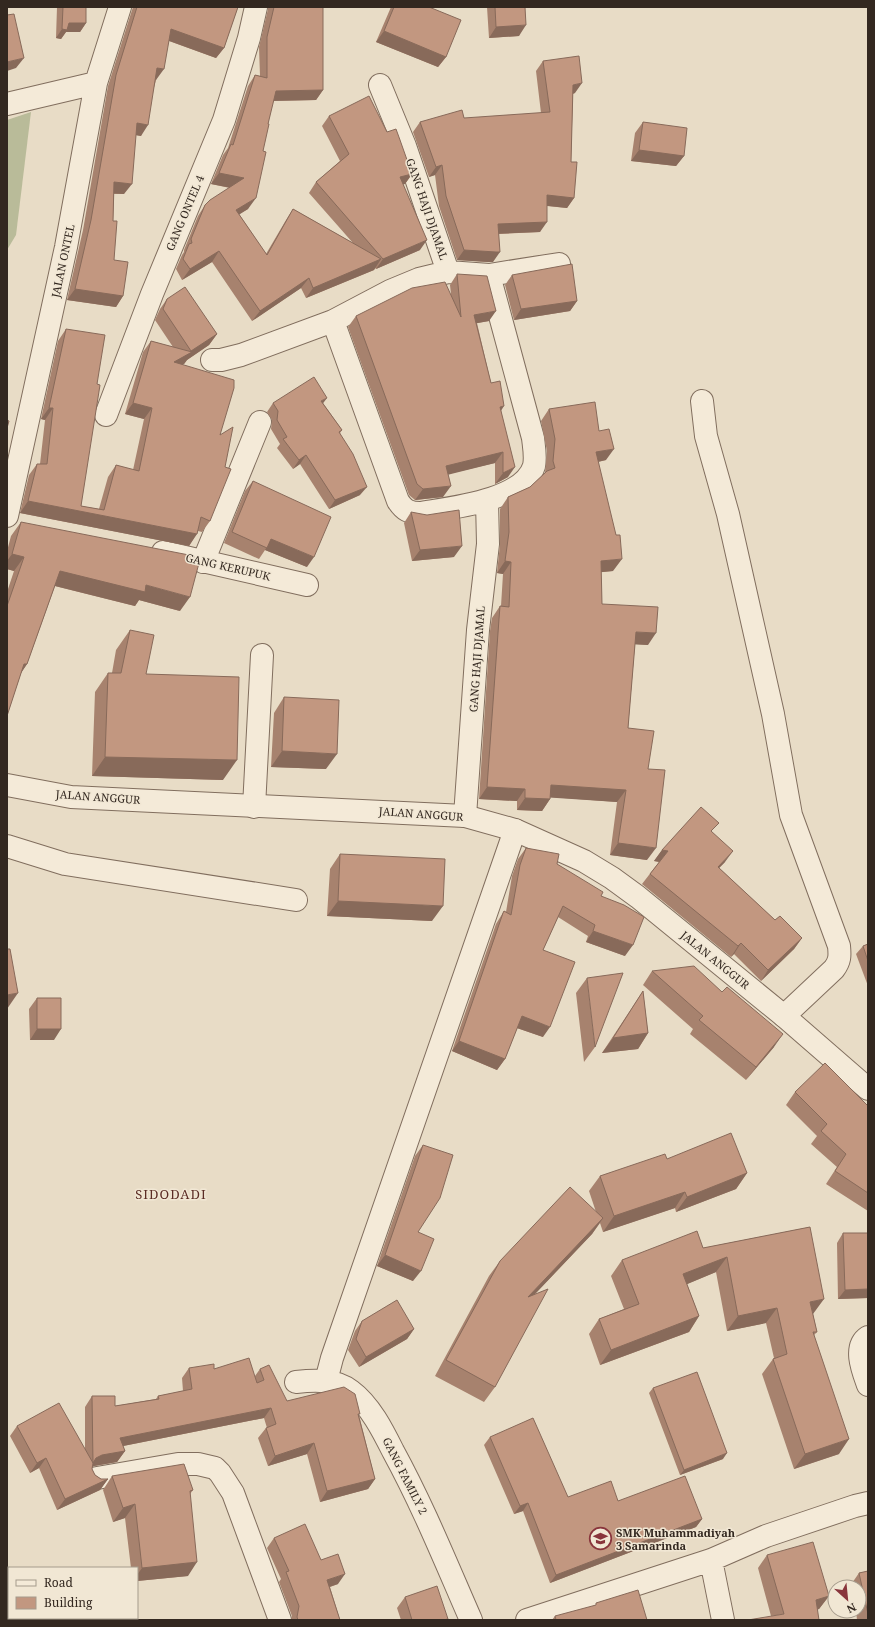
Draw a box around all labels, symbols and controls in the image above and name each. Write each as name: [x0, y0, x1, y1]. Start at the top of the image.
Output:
street label: GANG HAJI DJAMAL: [403, 156, 452, 262]
street label: GANG ONTEL 4: [162, 173, 207, 253]
street label: JALAN ONTEL: [47, 223, 78, 300]
street label: GANG KERUPUK: [184, 549, 272, 584]
street label: GANG HAJI DJAMAL: [465, 605, 488, 713]
street label: JALAN ANGGUR: [54, 786, 141, 807]
street label: JALAN ANGGUR: [377, 803, 464, 824]
street label: JALAN ANGGUR: [677, 927, 753, 993]
district label: SIDODADI: [135, 1185, 207, 1203]
street label: GANG FAMILY 2: [380, 1435, 431, 1517]
place label: SMK Muhammadiyah 3 Samarinda: [616, 1525, 736, 1553]
school or university icon: SMK Muhammadiyah 3 Samarinda: [587, 1526, 613, 1552]
legend: [8, 1567, 138, 1619]
text: Road: [44, 1574, 74, 1591]
north arrow: [827, 1579, 867, 1619]
text: Building: [44, 1594, 93, 1611]
text: N: [844, 1600, 859, 1617]

